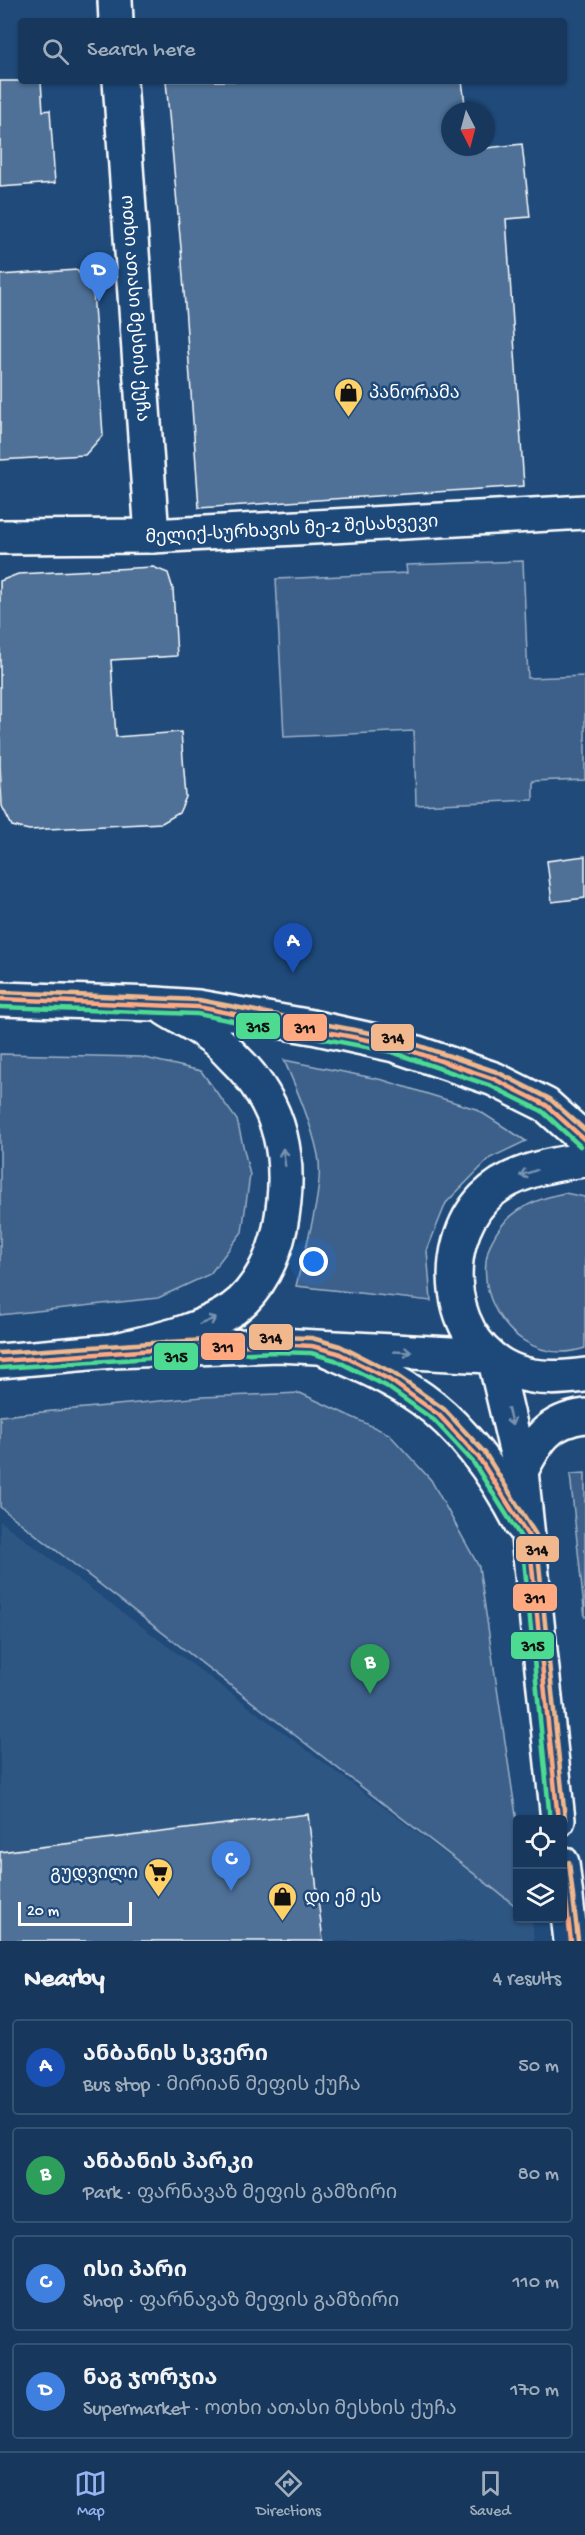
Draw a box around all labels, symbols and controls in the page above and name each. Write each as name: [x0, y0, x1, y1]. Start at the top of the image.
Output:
search box: [18, 18, 567, 84]
icon: search: [39, 35, 72, 68]
text: Search here: [87, 38, 195, 64]
north arrow: [441, 102, 495, 156]
street label: ოთხი ათასი მესხის ქუჩა: [115, 195, 152, 423]
pin: D: [80, 252, 118, 302]
shop icon: პანორამა: [332, 376, 364, 418]
place label: პანორამა: [369, 383, 460, 405]
street label: მელიქ-სურხავის მე-2 შესახვევი: [145, 512, 439, 549]
pin: A: [274, 924, 312, 973]
line badge: 315: [235, 1012, 281, 1040]
line badge: 311: [282, 1013, 328, 1042]
text: 315: [245, 1020, 270, 1039]
text: 311: [293, 1021, 316, 1040]
line badge: 314: [370, 1023, 415, 1052]
text: 314: [381, 1031, 405, 1050]
one-way arrow: [279, 1147, 290, 1167]
one-way arrow: [519, 1168, 538, 1179]
your location: [299, 1247, 328, 1276]
one-way arrow: [199, 1315, 217, 1326]
line badge: 314: [248, 1323, 294, 1351]
text: 314: [259, 1331, 283, 1350]
line badge: 311: [200, 1332, 246, 1361]
text: 311: [211, 1340, 234, 1359]
line badge: 315: [153, 1342, 199, 1371]
one-way arrow: [392, 1346, 412, 1357]
text: 315: [163, 1350, 188, 1369]
one-way arrow: [504, 1408, 516, 1427]
line badge: 314: [515, 1535, 560, 1563]
text: 314: [525, 1543, 549, 1562]
line badge: 311: [512, 1583, 558, 1612]
text: 311: [523, 1591, 546, 1610]
line badge: 315: [510, 1631, 555, 1660]
text: 315: [520, 1639, 545, 1658]
pin: B: [350, 1644, 389, 1694]
map controls: [513, 1815, 567, 1923]
button: locate: [513, 1815, 567, 1869]
pin: C: [212, 1842, 250, 1891]
supermarket icon: გუდვილი: [143, 1856, 175, 1898]
place label: გუდვილი: [50, 1864, 138, 1885]
button: layers: [513, 1869, 567, 1923]
shop icon: დი ემ ეს: [267, 1880, 299, 1922]
place label: დი ემ ეს: [304, 1888, 381, 1909]
scale bar: [18, 1899, 132, 1926]
text: 20 m: [27, 1903, 59, 1922]
text: Nearby: [24, 1965, 105, 1996]
text: 4 results: [493, 1969, 561, 1992]
text: ანბანის სკვერი: [83, 2043, 268, 2069]
text: A: [40, 2056, 51, 2079]
text: 50 m: [518, 2056, 559, 2079]
text: Bus stop · მირიან მეფის ქუჩა: [83, 2075, 361, 2098]
text: ანბანის პარკი: [83, 2151, 254, 2177]
text: B: [40, 2164, 51, 2187]
text: 80 m: [518, 2164, 559, 2187]
text: Park · ფარნავაზ მეფის გამზირი: [83, 2183, 397, 2206]
text: ისი პარი: [83, 2259, 187, 2285]
text: C: [40, 2272, 51, 2295]
text: 110 m: [513, 2272, 559, 2295]
text: Shop · ფარნავაზ მეფის გამზირი: [83, 2291, 399, 2314]
text: ნაგ ჯორჯია: [83, 2367, 217, 2393]
text: D: [39, 2380, 52, 2403]
text: 170 m: [510, 2380, 559, 2403]
text: Supermarket · ოთხი ათასი მესხის ქუჩა: [83, 2399, 457, 2422]
tab: Map: [74, 2467, 107, 2522]
tab: Directions: [256, 2467, 321, 2522]
tab: Saved: [470, 2467, 511, 2522]

